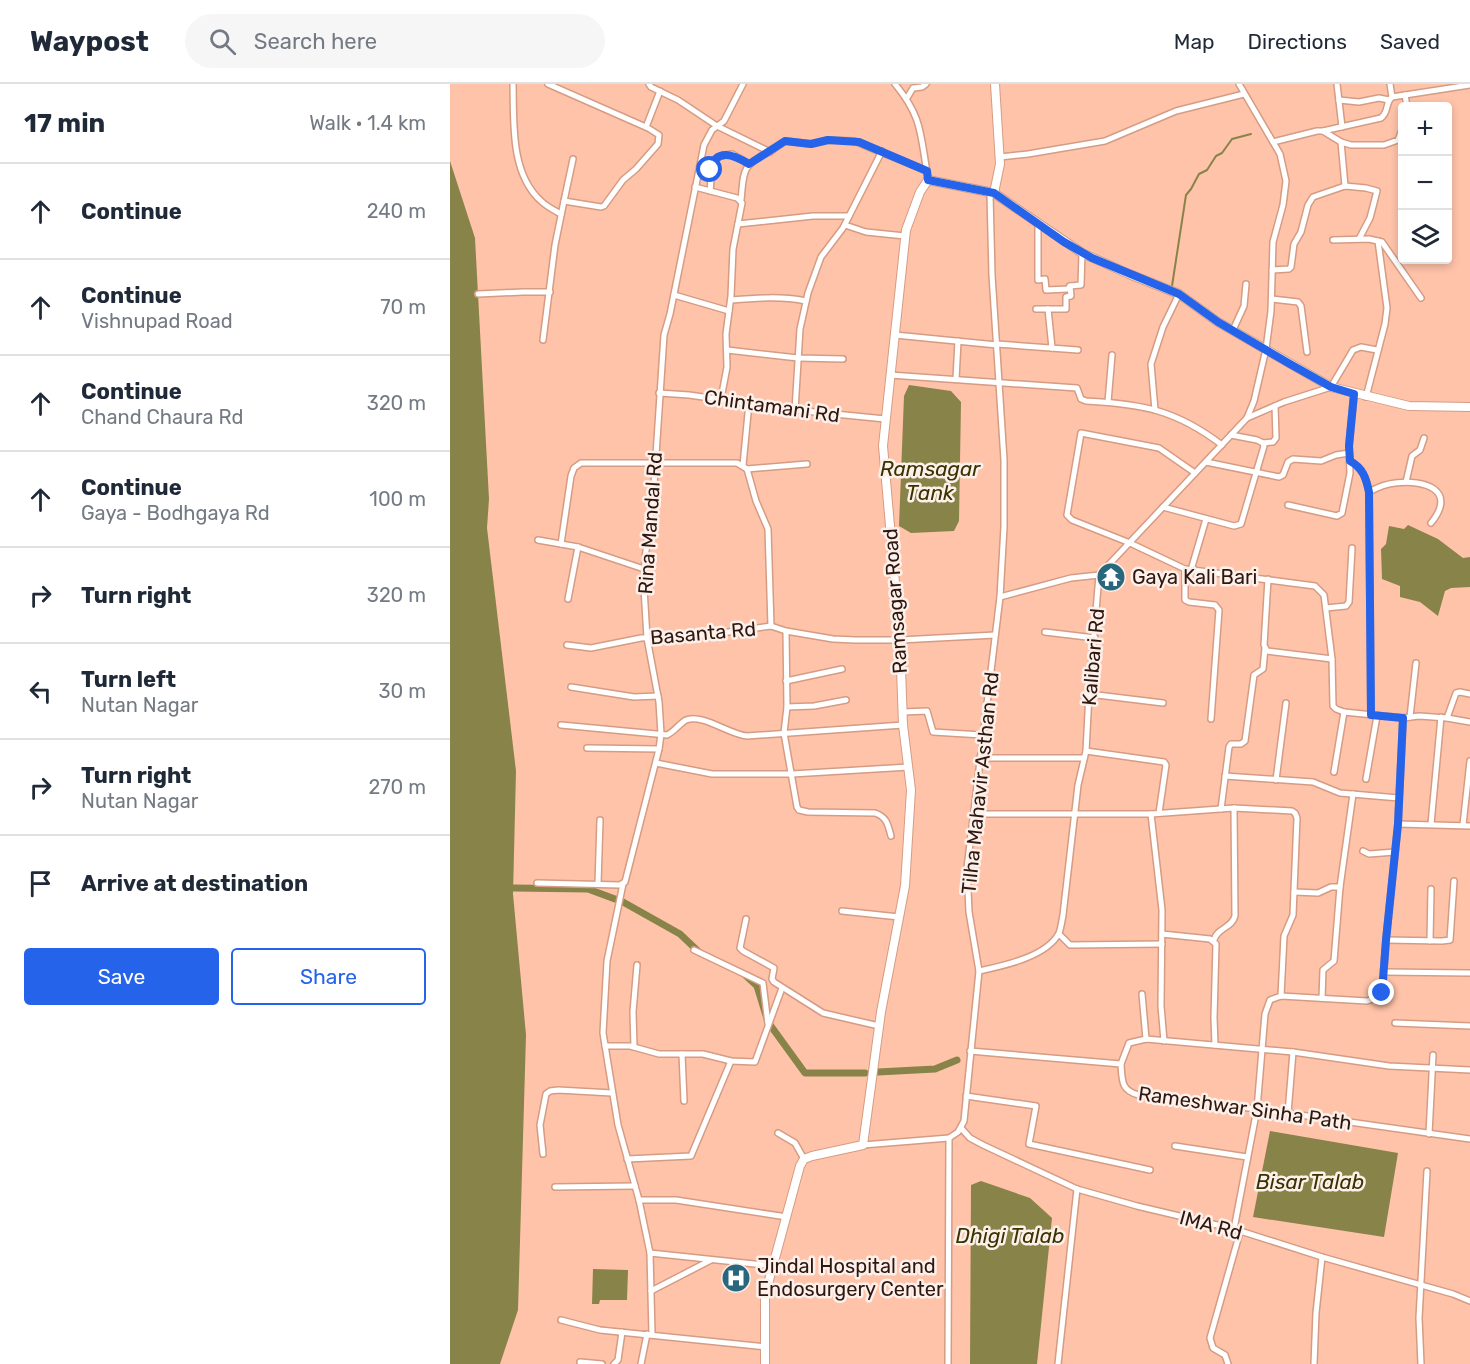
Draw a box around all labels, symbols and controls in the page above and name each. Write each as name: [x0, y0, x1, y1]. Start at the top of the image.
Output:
search box: [185, 14, 605, 68]
text: Waypost: [30, 25, 149, 58]
icon: search: [206, 25, 239, 58]
text: Search here: [254, 28, 377, 55]
text: Map: [1174, 29, 1215, 54]
text: Directions: [1248, 29, 1347, 54]
text: Saved: [1380, 29, 1440, 54]
map controls: [1398, 102, 1452, 264]
button: +: [1398, 102, 1452, 156]
text: 17 min: [24, 108, 105, 139]
text: Walk · 1.4 km: [309, 111, 426, 135]
route start: [696, 156, 722, 182]
button: −: [1398, 156, 1452, 210]
icon: ahead: [24, 195, 57, 228]
text: Continue: [81, 198, 182, 225]
text: 240 m: [367, 199, 426, 223]
button: layers: [1398, 210, 1452, 264]
text: Continue: [81, 282, 182, 309]
icon: ahead: [24, 291, 57, 324]
text: 70 m: [380, 295, 426, 319]
text: Vishnupad Road: [81, 309, 233, 333]
text: Continue: [81, 378, 182, 405]
street label: Chintamani Rd: [703, 385, 841, 427]
icon: ahead: [24, 387, 57, 420]
text: 320 m: [367, 391, 426, 415]
text: Chand Chaura Rd: [81, 405, 243, 429]
street label: Rina Mandal Rd: [633, 451, 667, 595]
water label: Ramsagar Tank: [880, 456, 981, 505]
text: Continue: [81, 474, 182, 501]
icon: ahead: [24, 483, 57, 516]
text: 100 m: [369, 487, 426, 511]
text: Gaya - Bodhgaya Rd: [81, 501, 270, 525]
street label: Ramsagar Road: [878, 528, 912, 674]
temple icon: Gaya Kali Bari: [1095, 561, 1127, 593]
place label: Gaya Kali Bari: [1132, 565, 1257, 589]
icon: right: [24, 579, 57, 612]
text: Turn right: [81, 582, 191, 609]
text: 320 m: [367, 583, 426, 607]
street label: Kalibari Rd: [1077, 607, 1109, 707]
street label: Basanta Rd: [649, 616, 757, 650]
text: Turn left: [81, 666, 176, 693]
street label: Tilha Mahavir Asthan Rd: [956, 671, 1004, 895]
icon: left: [24, 675, 57, 708]
text: 30 m: [379, 679, 426, 703]
text: Nutan Nagar: [81, 693, 198, 717]
text: Turn right: [81, 762, 191, 789]
icon: right: [24, 771, 57, 804]
text: 270 m: [369, 775, 426, 799]
text: Nutan Nagar: [81, 789, 198, 813]
icon: arrive: [24, 867, 57, 900]
text: Arrive at destination: [81, 870, 308, 897]
button: Save: [24, 948, 219, 1005]
button: Share: [231, 948, 426, 1005]
route end: [1368, 979, 1394, 1005]
street label: Rameshwar Sinha Path: [1137, 1081, 1353, 1135]
water label: Bisar Talab: [1256, 1169, 1364, 1194]
street label: IMA Rd: [1177, 1205, 1245, 1245]
water label: Dhigi Talab: [956, 1223, 1064, 1248]
place label: Jindal Hospital and Endosurgery Center: [757, 1254, 944, 1301]
hospital icon: Jindal Hospital and Endosurgery Center: [720, 1262, 752, 1294]

